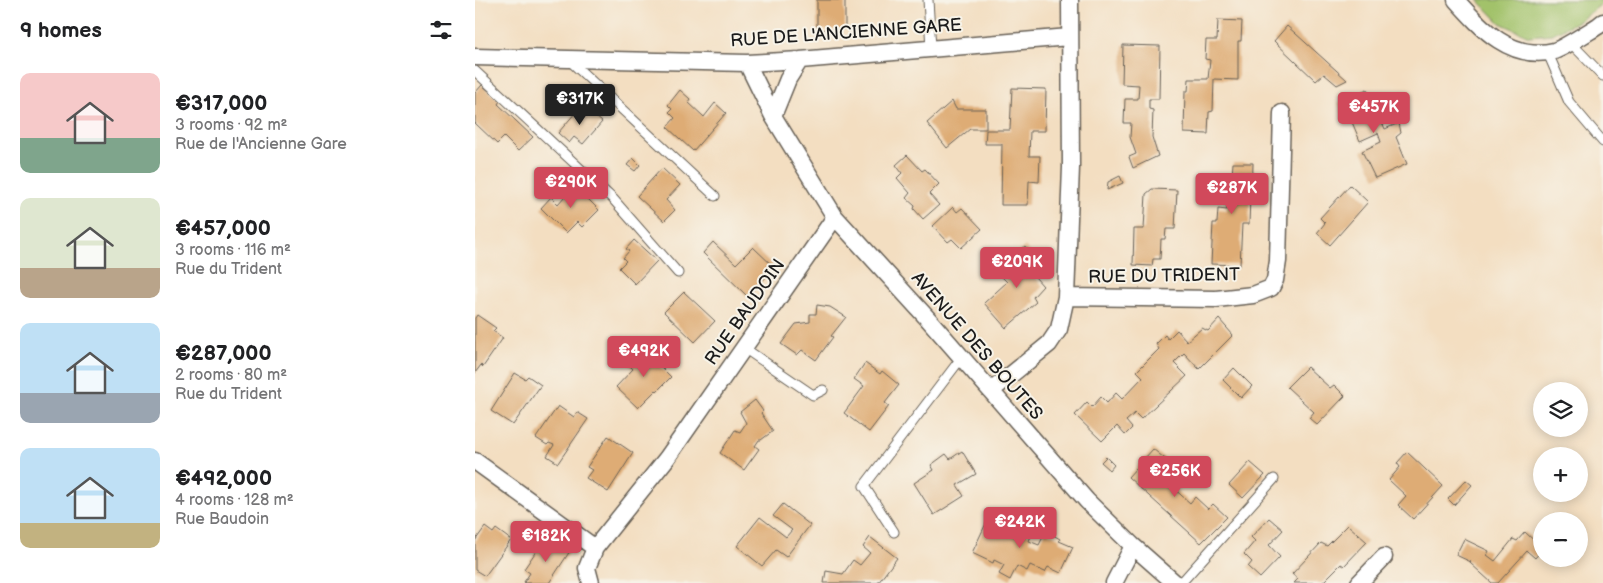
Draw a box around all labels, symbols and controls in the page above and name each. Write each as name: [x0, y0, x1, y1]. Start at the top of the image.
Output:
street label: RUE DE L'ANCIENNE GARE: [730, 14, 963, 52]
icon: filters: [427, 16, 455, 44]
text: 9 homes: [20, 18, 102, 43]
pin: €317K: [545, 84, 615, 126]
text: €317K: [556, 90, 604, 109]
text: €317,000: [175, 91, 267, 116]
pin: €457K: [1339, 92, 1409, 134]
icon: home: [60, 93, 120, 153]
text: €457K: [1349, 98, 1399, 117]
text: 3 rooms · 92 m²: [175, 116, 288, 135]
text: Rue de l'Ancienne Gare: [175, 135, 347, 154]
pin: €290K: [536, 166, 606, 209]
pin: €287K: [1197, 172, 1267, 215]
text: €290K: [545, 173, 597, 192]
text: €287K: [1207, 179, 1257, 198]
text: €457,000: [175, 216, 271, 241]
icon: home: [60, 218, 120, 278]
text: 3 rooms · 116 m²: [175, 241, 291, 260]
pin: €209K: [982, 246, 1052, 289]
text: €209K: [991, 253, 1043, 272]
street label: RUE BAUDOIN: [701, 255, 789, 369]
text: Rue du Trident: [175, 260, 282, 279]
street label: RUE DU TRIDENT: [1088, 264, 1240, 288]
street label: AVENUE DES BOUTES: [907, 268, 1047, 424]
pin: €492K: [609, 336, 679, 378]
text: €287,000: [175, 341, 272, 366]
text: €492K: [618, 342, 670, 361]
icon: home: [60, 343, 120, 403]
text: 2 rooms · 80 m²: [175, 366, 287, 385]
map controls: [1533, 382, 1588, 567]
button: layers: [1533, 382, 1588, 437]
text: Rue du Trident: [175, 385, 282, 404]
button: +: [1533, 447, 1588, 502]
pin: €256K: [1140, 456, 1210, 498]
text: €256K: [1149, 462, 1201, 481]
text: €492,000: [175, 466, 272, 491]
icon: home: [60, 468, 120, 528]
text: 4 rooms · 128 m²: [175, 491, 294, 510]
pin: €242K: [985, 506, 1055, 549]
text: Rue Baudoin: [175, 510, 269, 529]
button: −: [1533, 512, 1588, 567]
text: €242K: [995, 513, 1045, 532]
pin: €182K: [511, 520, 581, 563]
text: €182K: [522, 527, 570, 546]

